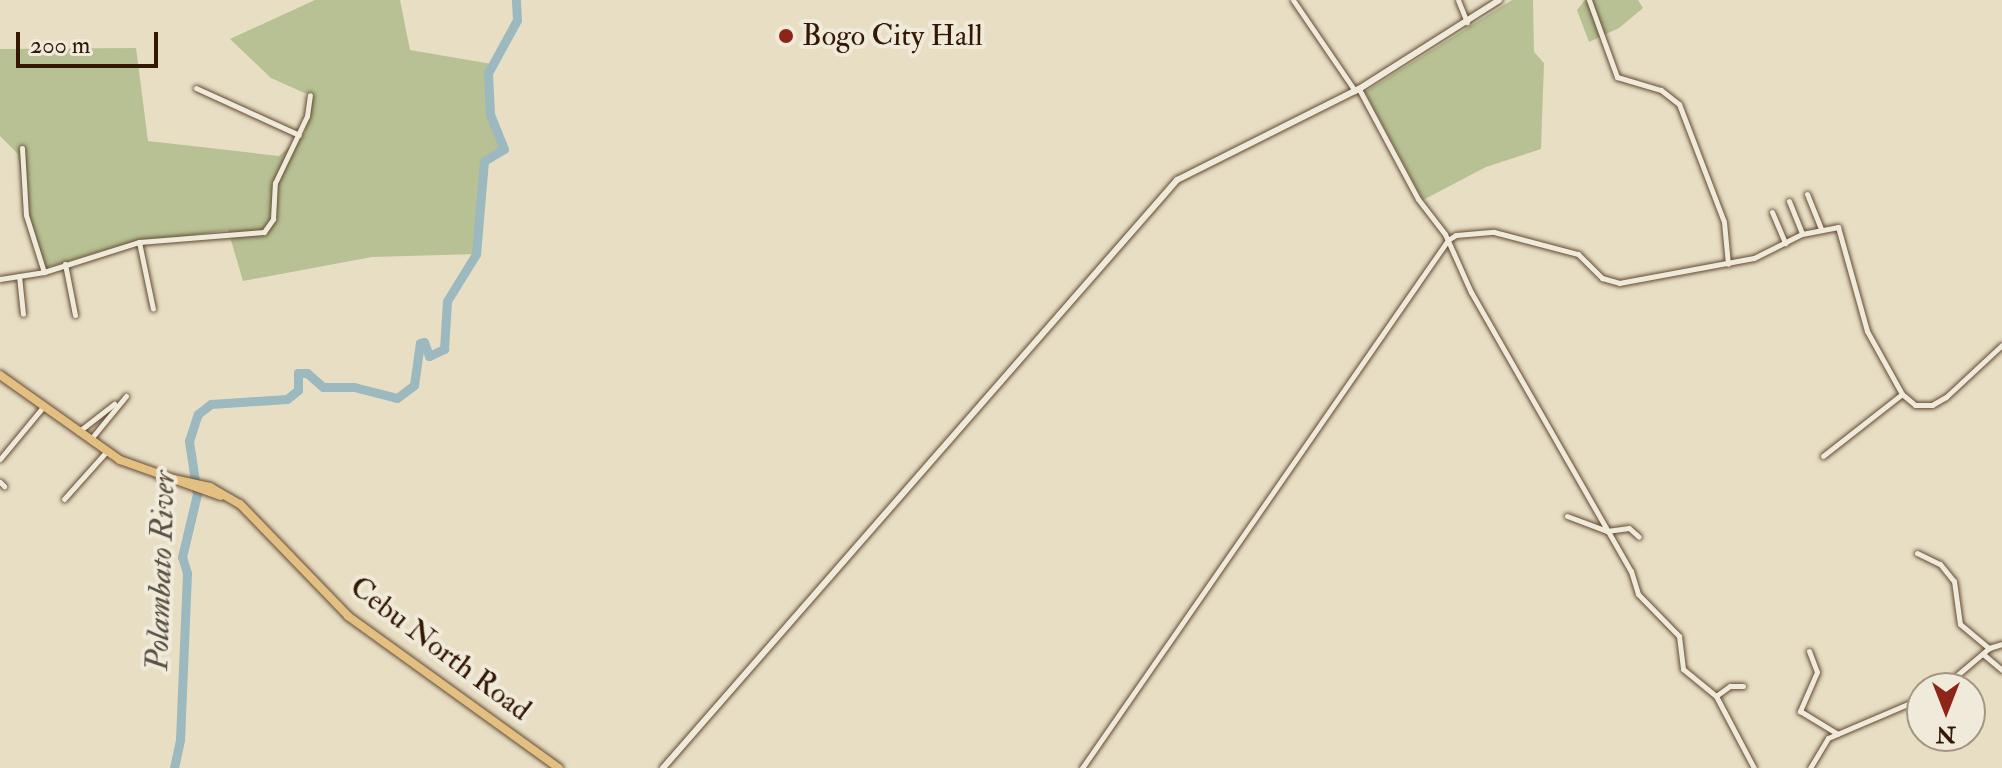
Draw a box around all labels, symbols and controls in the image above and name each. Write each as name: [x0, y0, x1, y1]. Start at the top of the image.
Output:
scale bar: [20, 16, 162, 66]
place label: Bogo City Hall: [802, 18, 983, 54]
marker: Bogo City Hall: [777, 27, 795, 45]
text: 200 m: [30, 30, 90, 61]
water label: Polambato River: [138, 470, 184, 672]
street label: Cebu North Road: [342, 569, 538, 729]
north arrow: [1906, 672, 1986, 752]
text: N: [1936, 720, 1956, 748]

